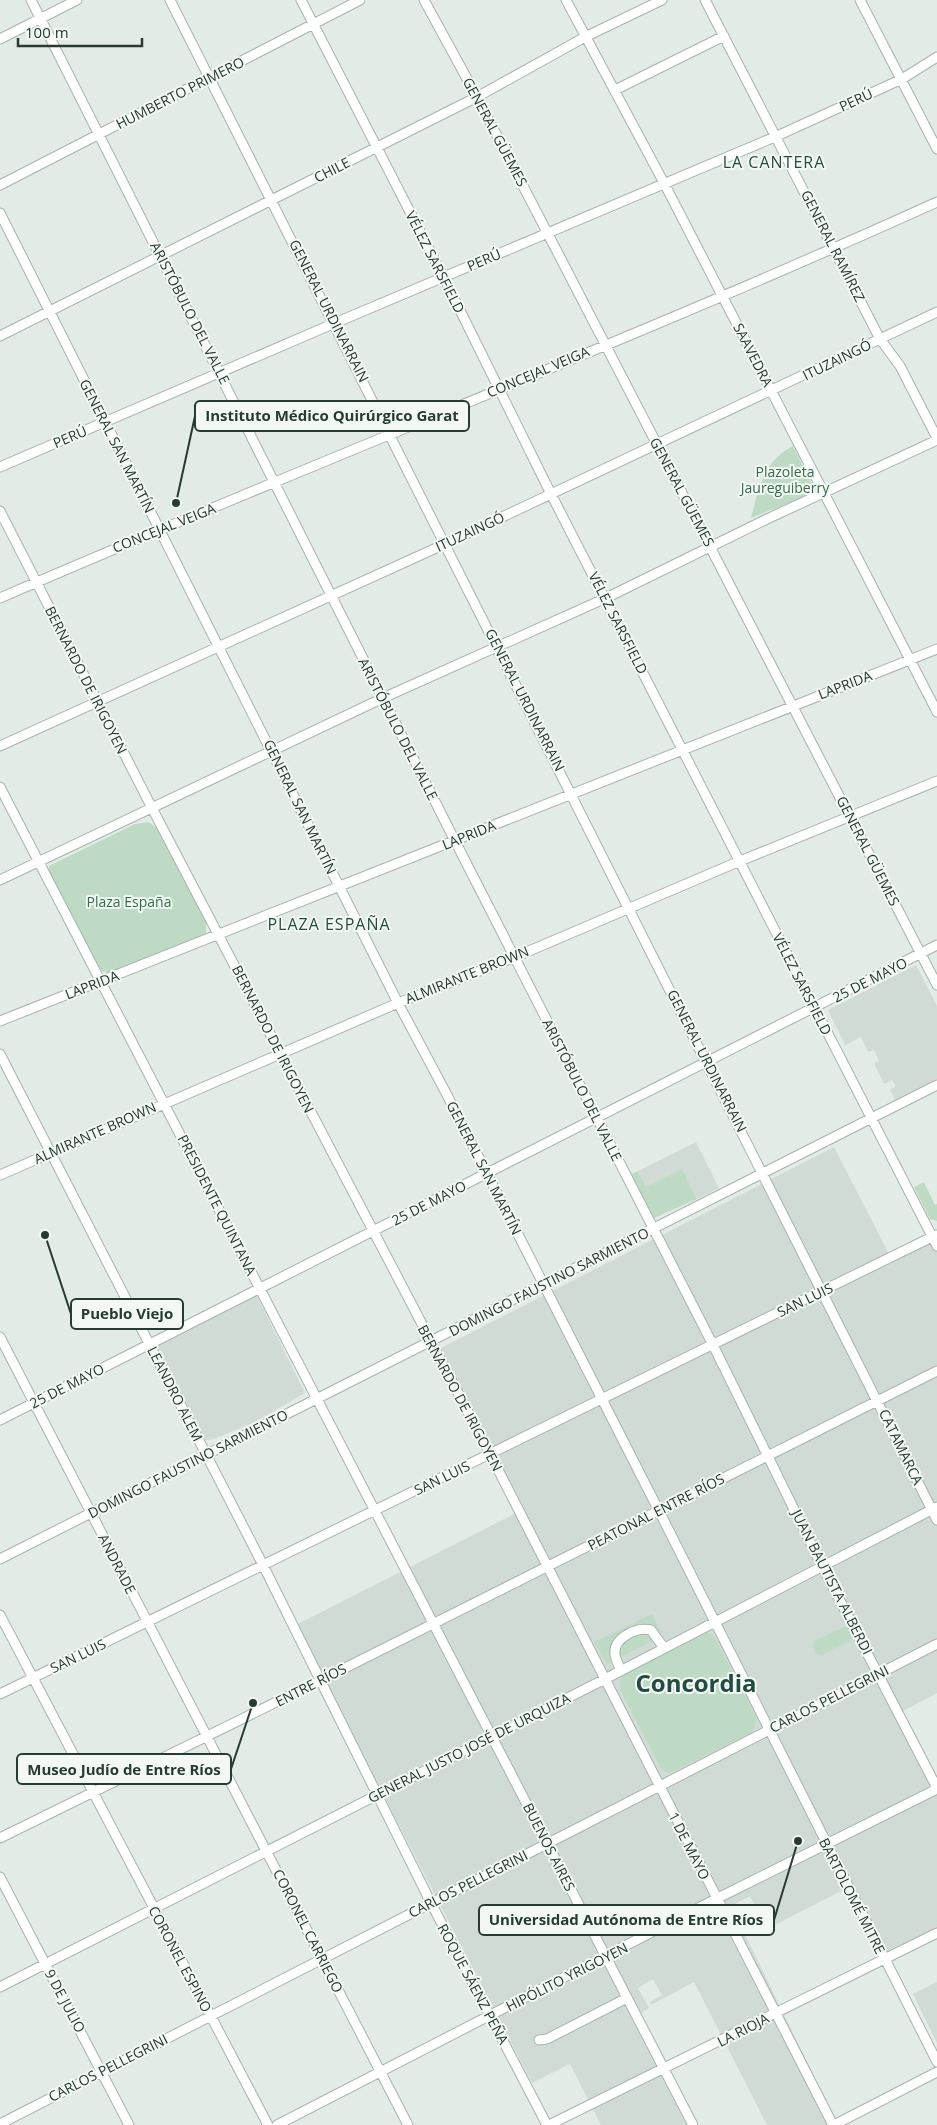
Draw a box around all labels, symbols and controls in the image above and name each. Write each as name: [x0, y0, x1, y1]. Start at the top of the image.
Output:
scale bar: [18, 15, 141, 47]
text: 100 m: [25, 22, 69, 42]
street label: HUMBERTO PRIMERO: [112, 52, 247, 133]
street label: GENERAL GÜEMES: [459, 74, 532, 190]
street label: PERÚ: [836, 84, 876, 116]
district label: LA CANTERA: [723, 151, 825, 173]
street label: CHILE: [310, 152, 353, 187]
street label: GENERAL RAMÍREZ: [797, 187, 870, 305]
street label: VÉLEZ SARSFIELD: [402, 208, 469, 316]
street label: GENERAL URDINARRAIN: [285, 236, 374, 385]
street label: ARISTÓBULO DEL VALLE: [146, 238, 235, 387]
street label: PERÚ: [464, 244, 504, 275]
street label: SAAVEDRA: [729, 320, 778, 390]
street label: ITUZAINGÓ: [799, 335, 874, 384]
street label: CONCEJAL VEIGA: [484, 341, 592, 402]
street label: GENERAL SAN MARTÍN: [75, 376, 159, 516]
callout: Instituto Médico Quirúrgico Garat: [195, 401, 469, 431]
text: Instituto Médico Quirúrgico Garat: [205, 405, 459, 425]
street label: PERÚ: [50, 421, 90, 452]
street label: GENERAL GÜEMES: [646, 434, 719, 550]
park label: Plazoleta Jaureguiberry: [739, 462, 830, 497]
street label: CONCEJAL VEIGA: [109, 498, 218, 557]
street label: ITUZAINGÓ: [432, 507, 508, 556]
street label: VÉLEZ SARSFIELD: [585, 569, 652, 677]
street label: BERNARDO DE IRIGOYEN: [41, 603, 132, 757]
street label: GENERAL URDINARRAIN: [481, 625, 570, 774]
street label: ARISTÓBULO DEL VALLE: [354, 654, 443, 803]
street label: LAPRIDA: [815, 666, 875, 703]
street label: GENERAL SAN MARTÍN: [260, 736, 341, 877]
street label: GENERAL GÜEMES: [833, 793, 904, 909]
street label: LAPRIDA: [439, 815, 499, 854]
park label: Plaza España: [87, 892, 171, 911]
district label: PLAZA ESPAÑA: [267, 913, 391, 935]
street label: VÉLEZ SARSFIELD: [769, 930, 836, 1038]
street label: ALMIRANTE BROWN: [402, 941, 532, 1008]
street label: 25 DE MAYO: [829, 953, 910, 1006]
street label: BERNARDO DE IRIGOYEN: [228, 962, 319, 1116]
street label: LAPRIDA: [62, 966, 122, 1003]
street label: GENERAL URDINARRAIN: [663, 986, 752, 1135]
street label: ARISTÓBULO DEL VALLE: [538, 1015, 627, 1164]
street label: ALMIRANTE BROWN: [31, 1097, 159, 1168]
street label: GENERAL SAN MARTÍN: [442, 1098, 526, 1238]
street label: PRESIDENTE QUINTANA: [174, 1131, 261, 1279]
street label: 25 DE MAYO: [388, 1176, 469, 1229]
street label: DOMINGO FAUSTINO SARMIENTO: [446, 1223, 652, 1340]
street label: SAN LUIS: [774, 1278, 836, 1321]
callout: Pueblo Viejo: [71, 1299, 183, 1329]
text: Pueblo Viejo: [81, 1303, 173, 1323]
street label: BERNARDO DE IRIGOYEN: [414, 1321, 507, 1474]
street label: LEANDRO ALEM: [143, 1343, 208, 1445]
street label: 25 DE MAYO: [26, 1359, 107, 1412]
street label: DOMINGO FAUSTINO SARMIENTO: [85, 1405, 291, 1522]
street label: CATAMARCA: [875, 1406, 928, 1488]
street label: SAN LUIS: [411, 1456, 473, 1499]
street label: PEATONAL ENTRE RÍOS: [584, 1469, 727, 1554]
street label: JUAN BAUTISTA ALBERDI: [787, 1504, 877, 1657]
street label: ANDRADE: [94, 1531, 141, 1597]
street label: SAN LUIS: [47, 1634, 109, 1677]
street label: ENTRE RÍOS: [272, 1659, 349, 1711]
street label: CARLOS PELLEGRINI: [766, 1660, 892, 1737]
district label: Concordia: [635, 1666, 757, 1699]
street label: GENERAL JUSTO JOSÉ DE URQUIZA: [364, 1688, 573, 1807]
callout: Museo Judío de Entre Ríos: [17, 1754, 231, 1784]
text: Museo Judío de Entre Ríos: [27, 1759, 221, 1779]
street label: BUENOS AIRES: [519, 1799, 580, 1894]
street label: 1 DE MAYO: [664, 1809, 715, 1883]
street label: BARTOLOMÉ MITRE: [815, 1834, 890, 1957]
street label: CARLOS PELLEGRINI: [405, 1845, 531, 1922]
street label: CORONEL CARRIEGO: [269, 1866, 348, 1996]
street label: CORONEL ESPINO: [144, 1902, 217, 2015]
callout: Universidad Autónoma de Entre Ríos: [479, 1905, 774, 1935]
text: Universidad Autónoma de Entre Ríos: [489, 1909, 763, 1929]
street label: ROQUE SÁENZ PEÑA: [434, 1920, 513, 2048]
street label: HIPÓLITO YRIGOYEN: [502, 1938, 631, 2016]
street label: 9 DE JULIO: [41, 1966, 90, 2036]
street label: LA RIOJA: [714, 2008, 772, 2051]
street label: CARLOS PELLEGRINI: [45, 2029, 171, 2106]

